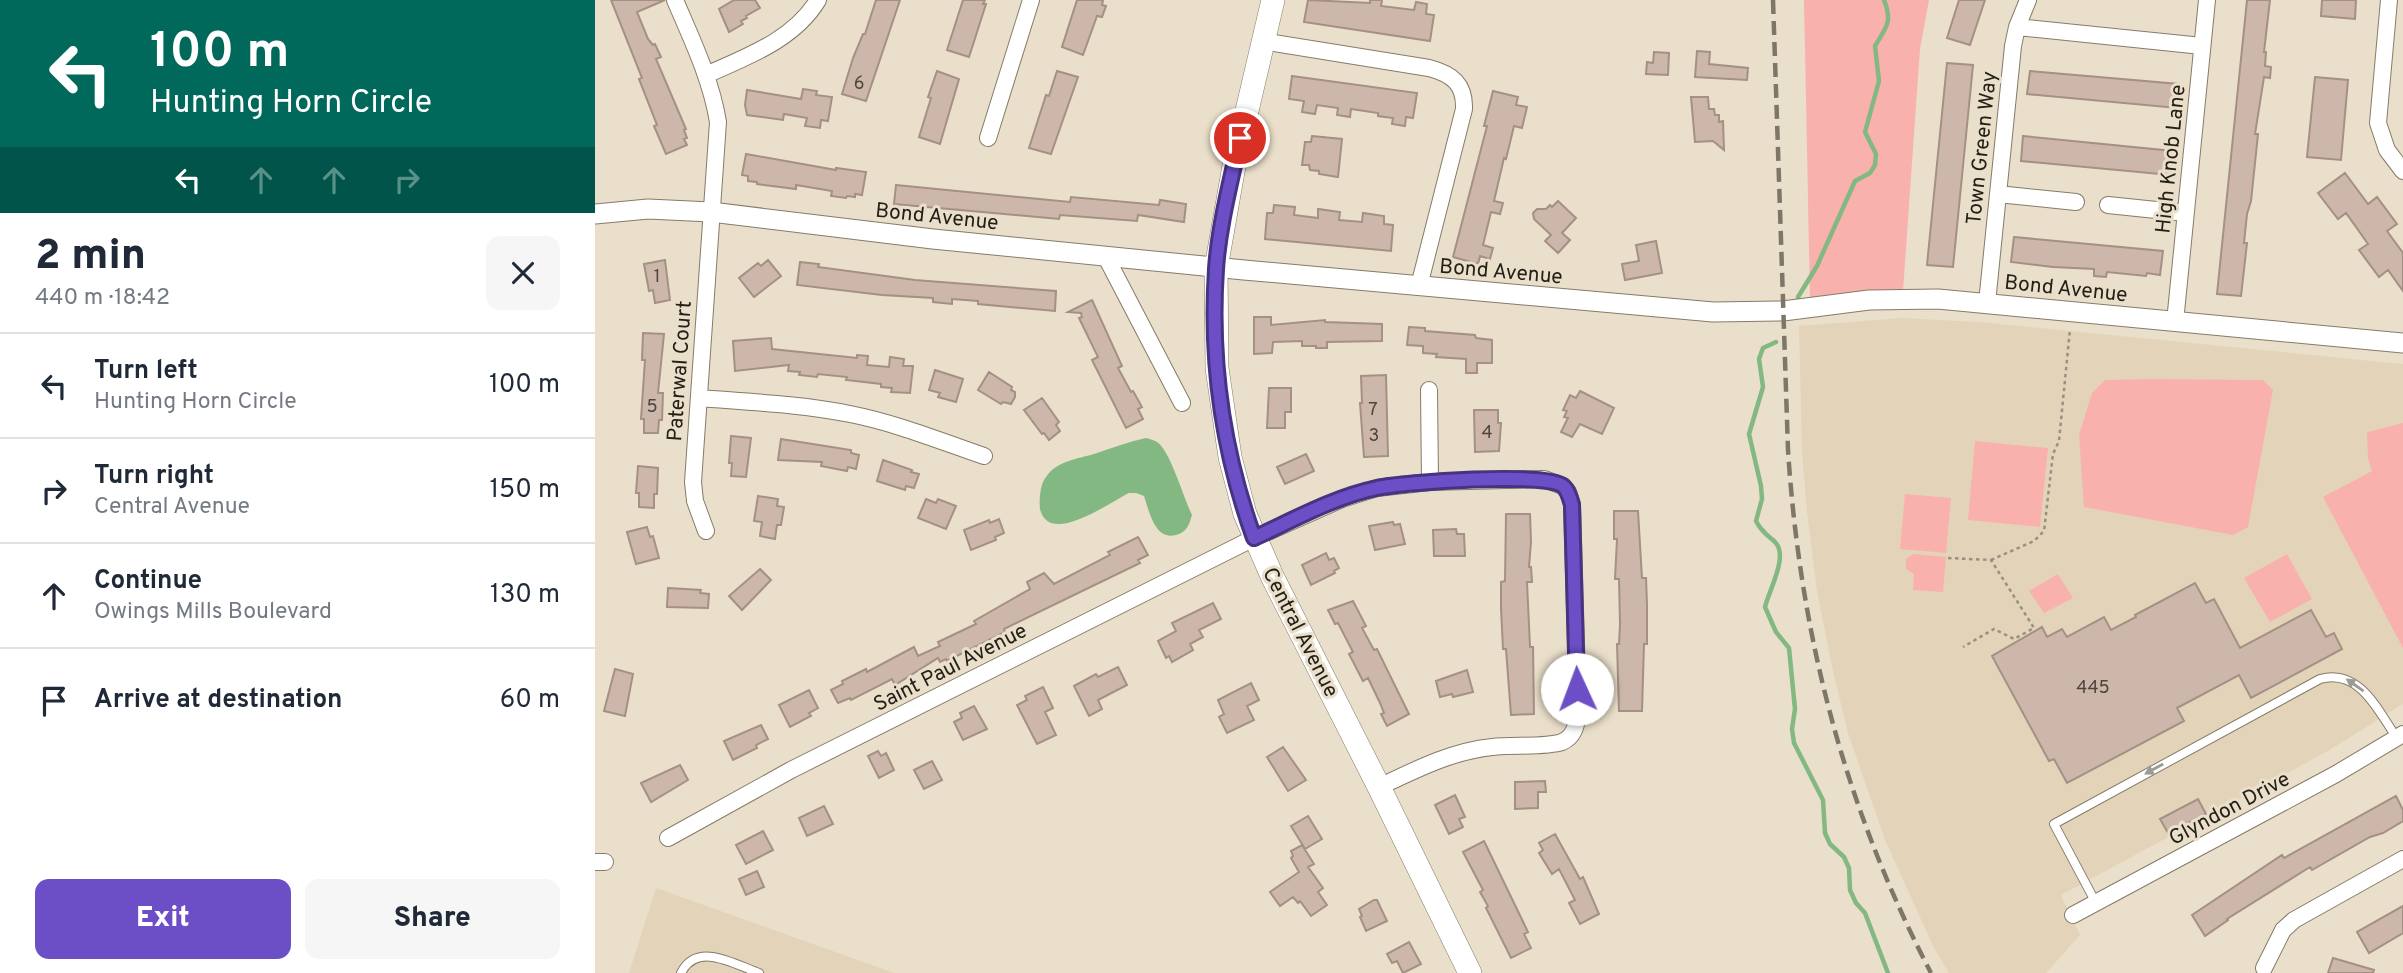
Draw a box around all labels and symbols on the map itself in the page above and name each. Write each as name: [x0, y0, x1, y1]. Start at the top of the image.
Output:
street label: Town Green Way: [1961, 70, 2004, 226]
house number: 6: [854, 73, 864, 96]
street label: High Knob Lane: [2150, 83, 2193, 235]
pin: [1210, 108, 1270, 168]
street label: Bond Avenue: [874, 198, 1000, 237]
street label: Bond Avenue: [1438, 254, 1564, 291]
house number: 1: [654, 266, 660, 289]
street label: Bond Avenue: [2003, 270, 2129, 309]
street label: Paterwal Court: [662, 300, 699, 442]
house number: 5: [646, 396, 658, 419]
house number: 7: [1368, 399, 1378, 422]
house number: 4: [1481, 422, 1493, 445]
house number: 3: [1369, 425, 1379, 448]
street label: Central Avenue: [1255, 563, 1344, 702]
street label: Saint Paul Avenue: [869, 618, 1032, 719]
position arrow: [1540, 652, 1614, 726]
house number: 445: [2076, 677, 2110, 700]
one-way arrow: [2346, 678, 2364, 692]
one-way arrow: [2143, 763, 2163, 775]
street label: Glyndon Drive: [2164, 766, 2295, 853]

